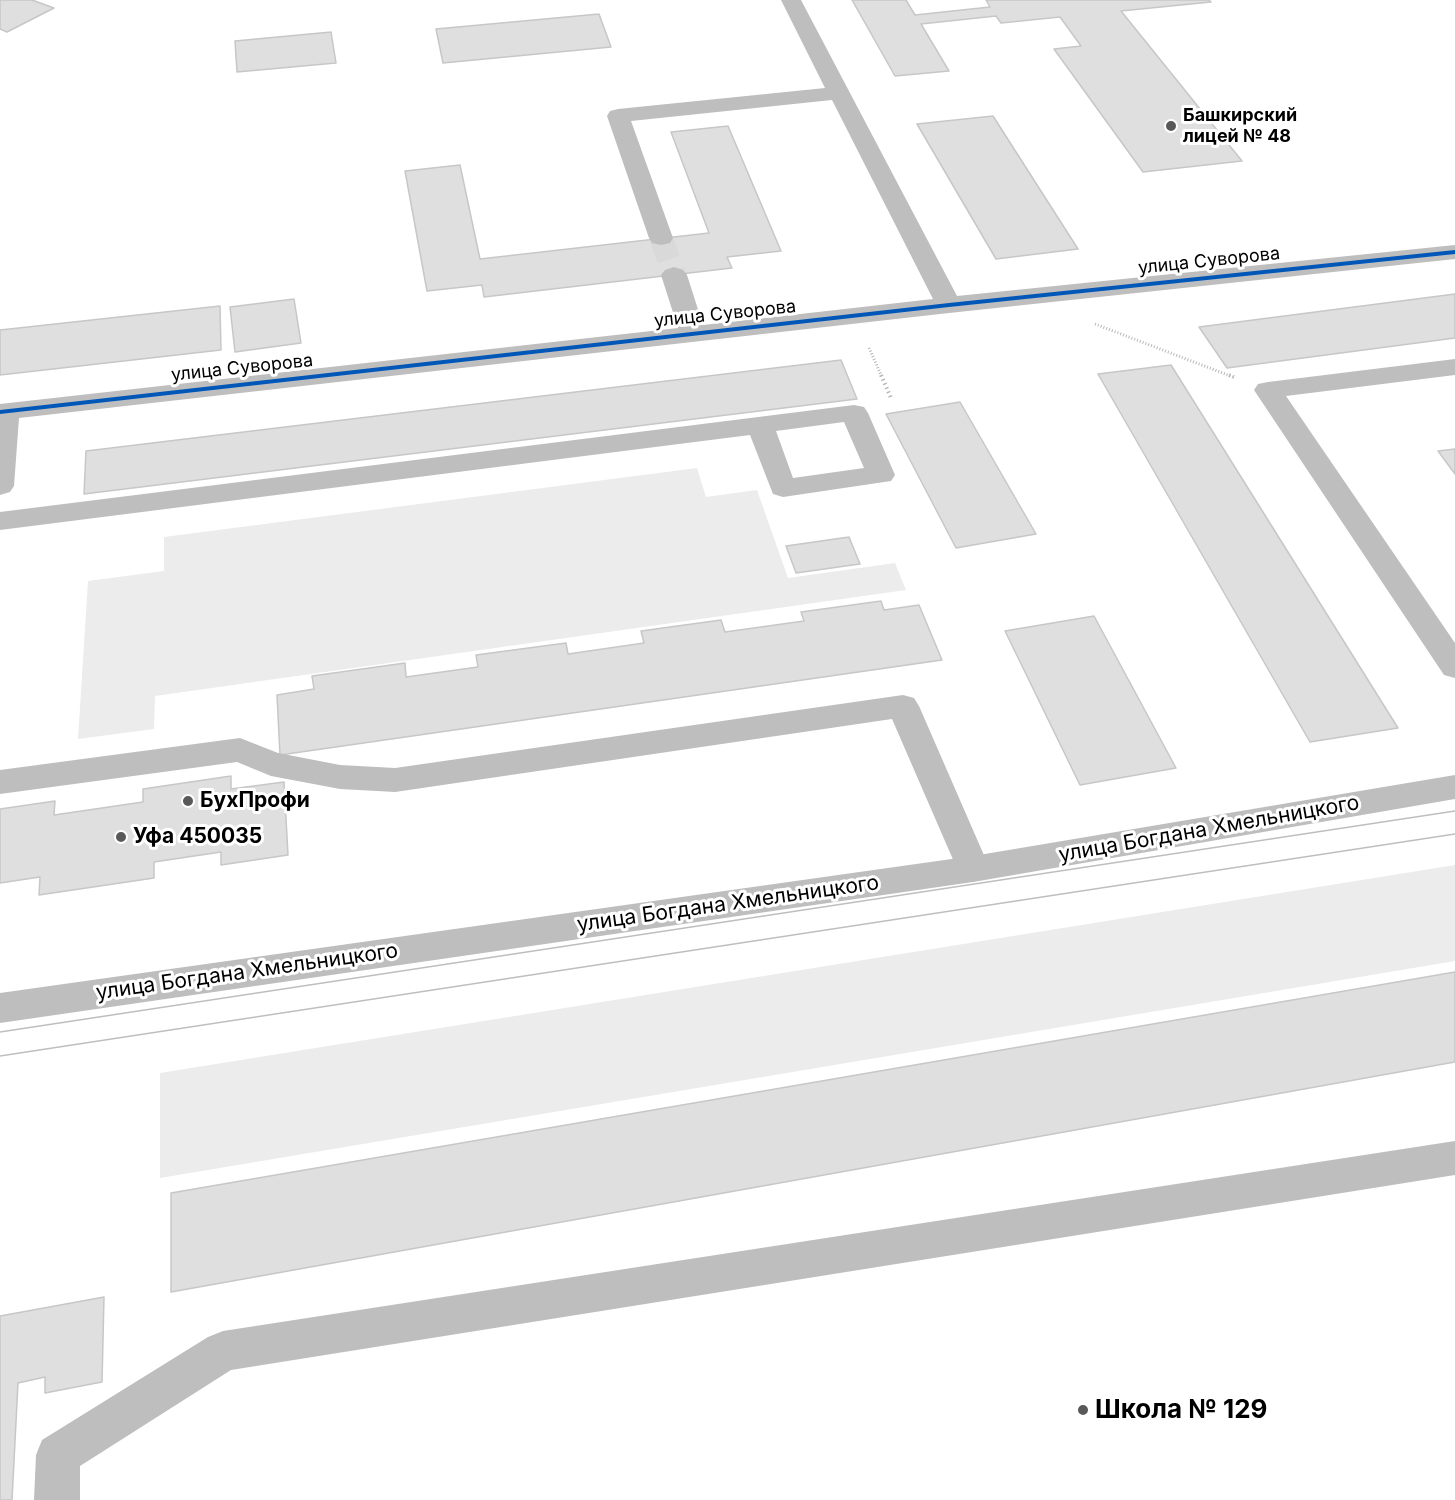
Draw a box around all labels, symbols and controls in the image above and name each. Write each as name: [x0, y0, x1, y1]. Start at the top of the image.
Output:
place label: Башкирский лицей № 48: [1183, 105, 1297, 148]
marker: Башкирский лицей № 48: [1164, 119, 1178, 133]
street label: улица Суворова: [1137, 243, 1281, 279]
street label: улица Суворова: [653, 296, 797, 332]
street label: улица Суворова: [170, 350, 314, 386]
place label: БухПрофи: [200, 788, 310, 814]
street label: улица Богдана Хмельницкого: [1057, 790, 1361, 868]
marker: БухПрофи: [181, 794, 195, 808]
place label: Уфа 450035: [133, 824, 262, 850]
marker: Уфа 450035: [114, 830, 128, 844]
street label: улица Богдана Хмельницкого: [575, 870, 881, 938]
street label: улица Богдана Хмельницкого: [94, 938, 400, 1006]
place label: Школа № 129: [1095, 1394, 1267, 1426]
marker: Школа № 129: [1076, 1403, 1090, 1417]

